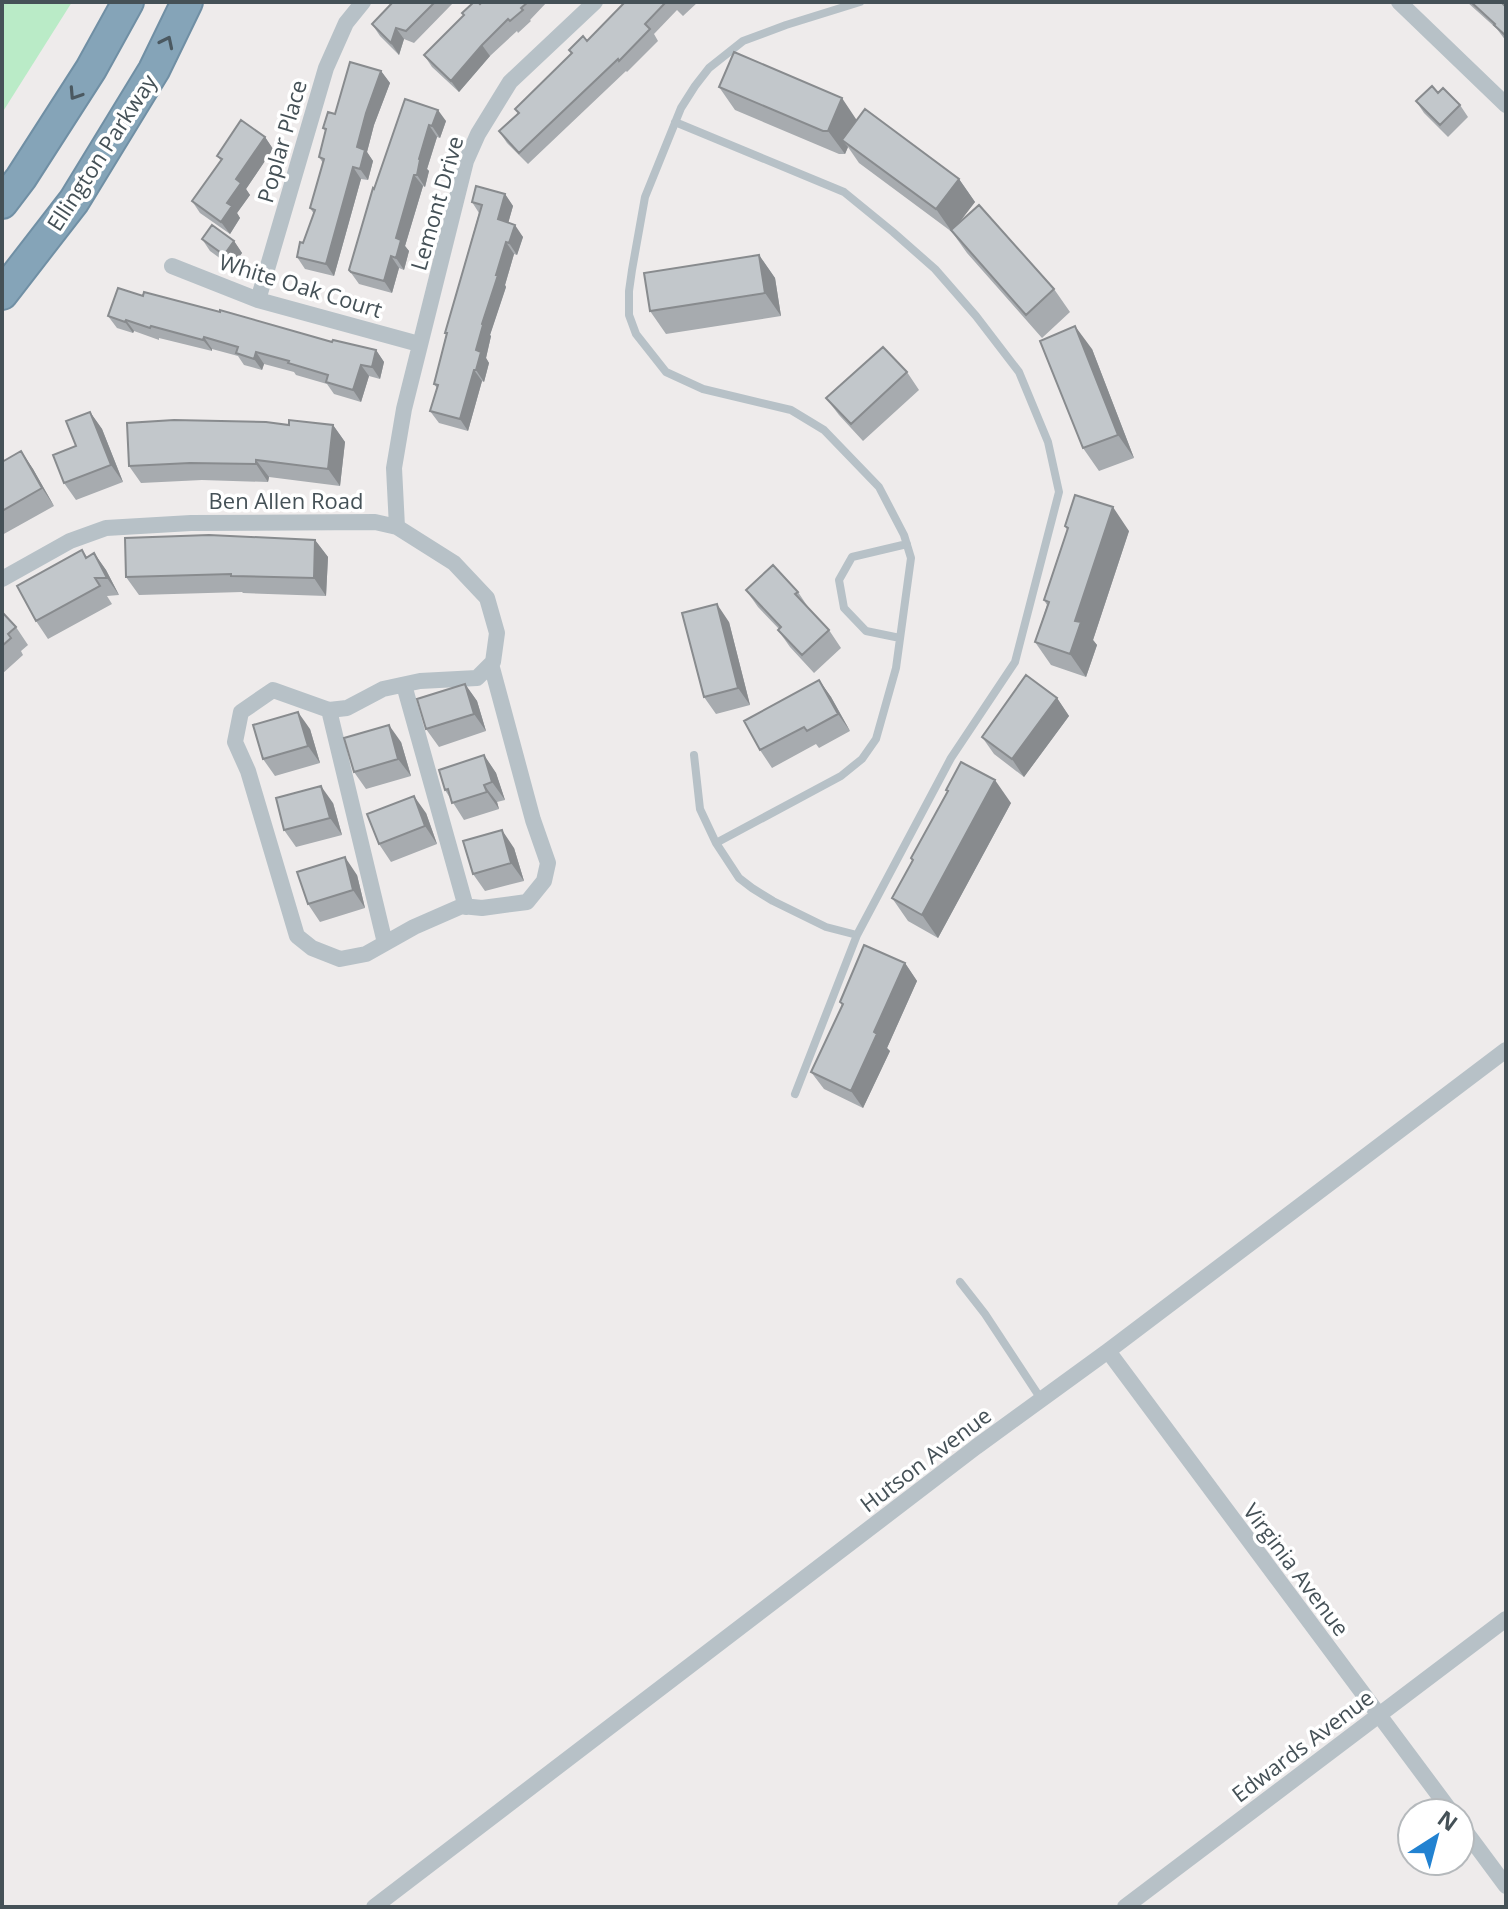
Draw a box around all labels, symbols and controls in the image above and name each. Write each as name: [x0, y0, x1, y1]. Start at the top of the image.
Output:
one-way arrow: [157, 36, 173, 51]
street label: Ellington Parkway: [39, 67, 163, 236]
street label: Poplar Place: [249, 76, 313, 206]
one-way arrow: [70, 85, 85, 100]
street label: Lemont Drive: [403, 132, 469, 274]
street label: White Oak Court: [216, 246, 386, 324]
street label: Ben Allen Road: [209, 485, 363, 515]
street label: Hutson Avenue: [853, 1400, 997, 1518]
street label: Virginia Avenue: [1237, 1497, 1357, 1641]
street label: Edwards Avenue: [1225, 1682, 1379, 1808]
north arrow: [1396, 1797, 1476, 1877]
text: N: [1432, 1803, 1464, 1837]

